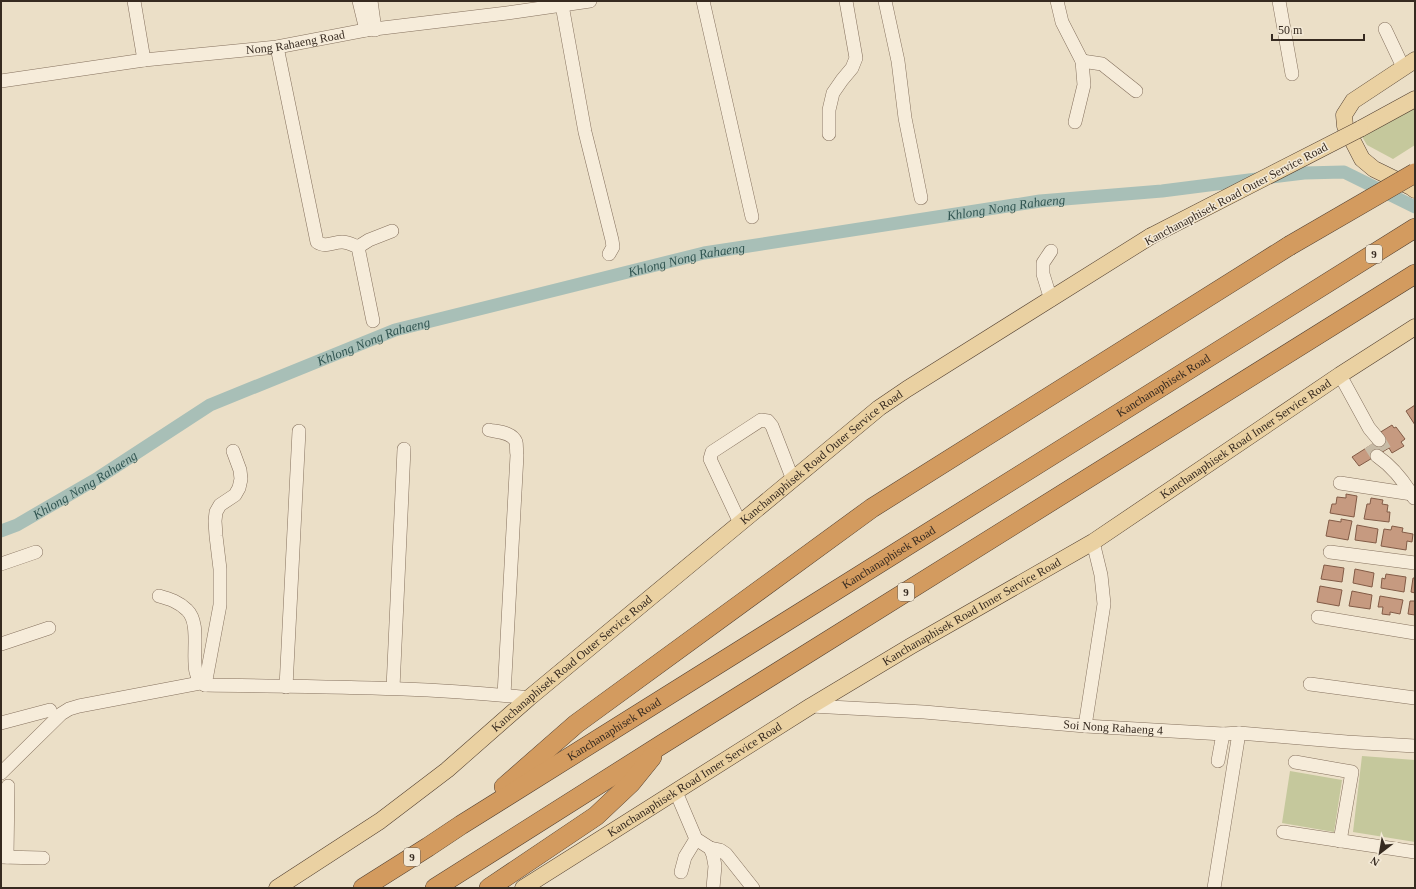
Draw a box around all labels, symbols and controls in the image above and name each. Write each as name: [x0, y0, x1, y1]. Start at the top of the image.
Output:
scale bar: [1272, 16, 1364, 42]
text: 50 m: [1278, 23, 1303, 37]
street label: Nong Rahaeng Road: [245, 27, 346, 57]
street label: Kanchanaphisek Road Outer Service Road: [1142, 140, 1330, 248]
water label: Khlong Nong Rahaeng: [945, 191, 1066, 223]
water label: Khlong Nong Rahaeng: [625, 239, 746, 279]
road number: 9: [1366, 245, 1382, 263]
water label: Khlong Nong Rahaeng: [314, 314, 432, 369]
street label: Kanchanaphisek Road: [1114, 351, 1213, 420]
street label: Kanchanaphisek Road Inner Service Road: [1157, 376, 1334, 502]
street label: Kanchanaphisek Road Outer Service Road: [737, 387, 905, 527]
water label: Khlong Nong Rahaeng: [29, 447, 140, 522]
street label: Kanchanaphisek Road: [839, 523, 938, 592]
street label: Kanchanaphisek Road Inner Service Road: [880, 555, 1063, 668]
street label: Kanchanaphisek Road Outer Service Road: [477, 583, 667, 745]
road number: 9: [898, 583, 914, 601]
street label: Kanchanaphisek Road: [557, 690, 671, 768]
street label: Soi Nong Rahaeng 4: [1063, 717, 1163, 738]
street label: Kanchanaphisek Road Inner Service Road: [605, 719, 784, 840]
north arrow: [1360, 833, 1400, 873]
road number: 9: [404, 848, 420, 866]
text: N: [1368, 854, 1381, 869]

